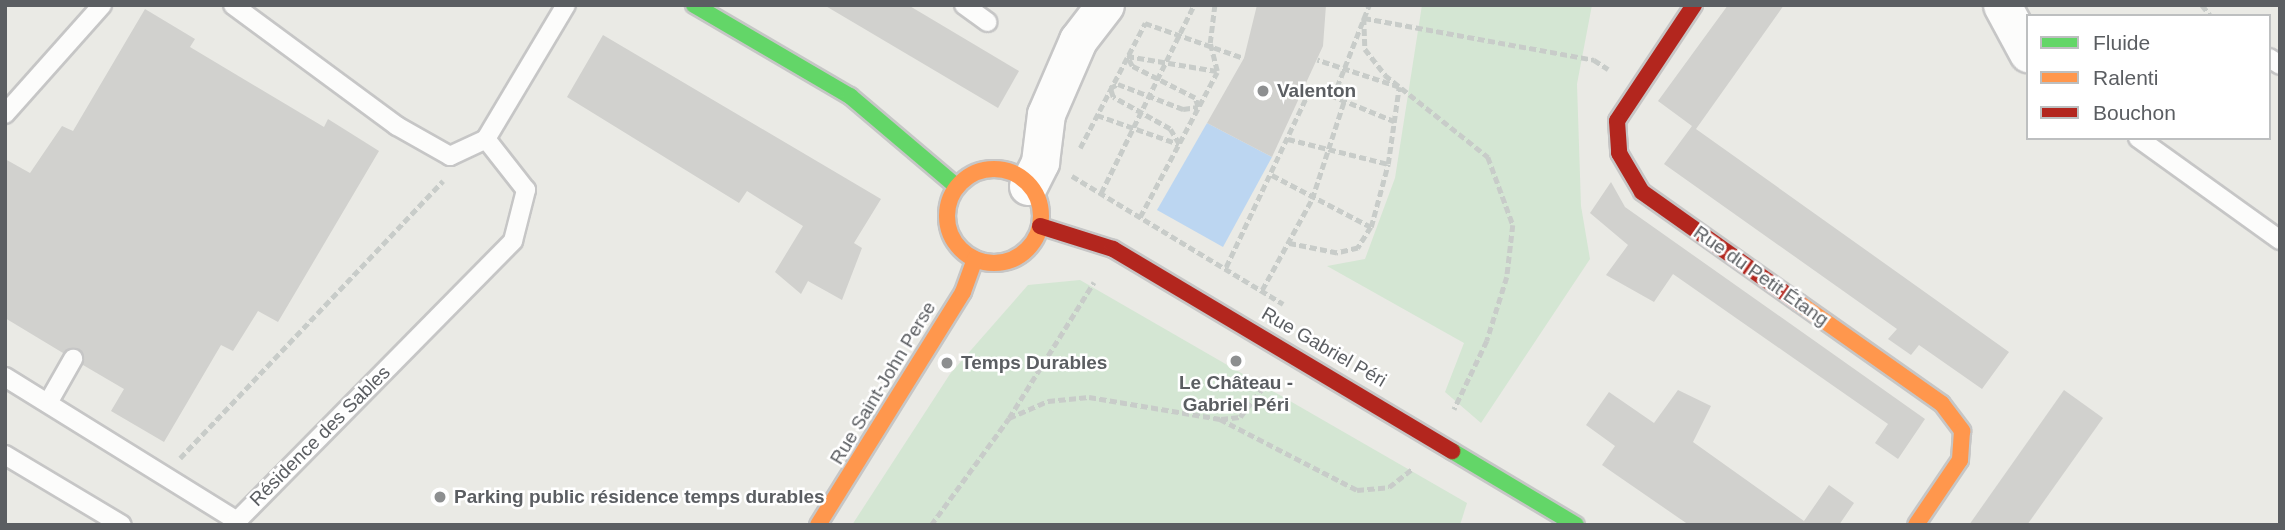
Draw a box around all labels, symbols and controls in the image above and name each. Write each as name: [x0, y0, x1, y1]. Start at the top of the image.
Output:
legend: [2026, 14, 2271, 140]
text: Fluide: [2093, 31, 2150, 54]
text: Ralenti: [2093, 66, 2158, 89]
place label: Valenton: [1277, 80, 1356, 102]
marker: Valenton: [1255, 83, 1271, 99]
text: Bouchon: [2093, 101, 2176, 124]
street label: Rue du Petit Étang: [1689, 221, 1833, 331]
street label: Rue Saint-John Perse: [825, 297, 941, 469]
street label: Rue Gabriel Péri: [1257, 302, 1391, 392]
place label: Temps Durables: [961, 352, 1107, 374]
marker: Le Château - Gabriel Péri: [1228, 353, 1244, 369]
marker: Temps Durables: [939, 355, 955, 371]
street label: Résidence des Sables: [245, 361, 395, 511]
place label: Le Château - Gabriel Péri: [1179, 372, 1293, 416]
place label: Parking public résidence temps durables: [454, 486, 825, 508]
marker: Parking public résidence temps durables: [432, 489, 448, 505]

